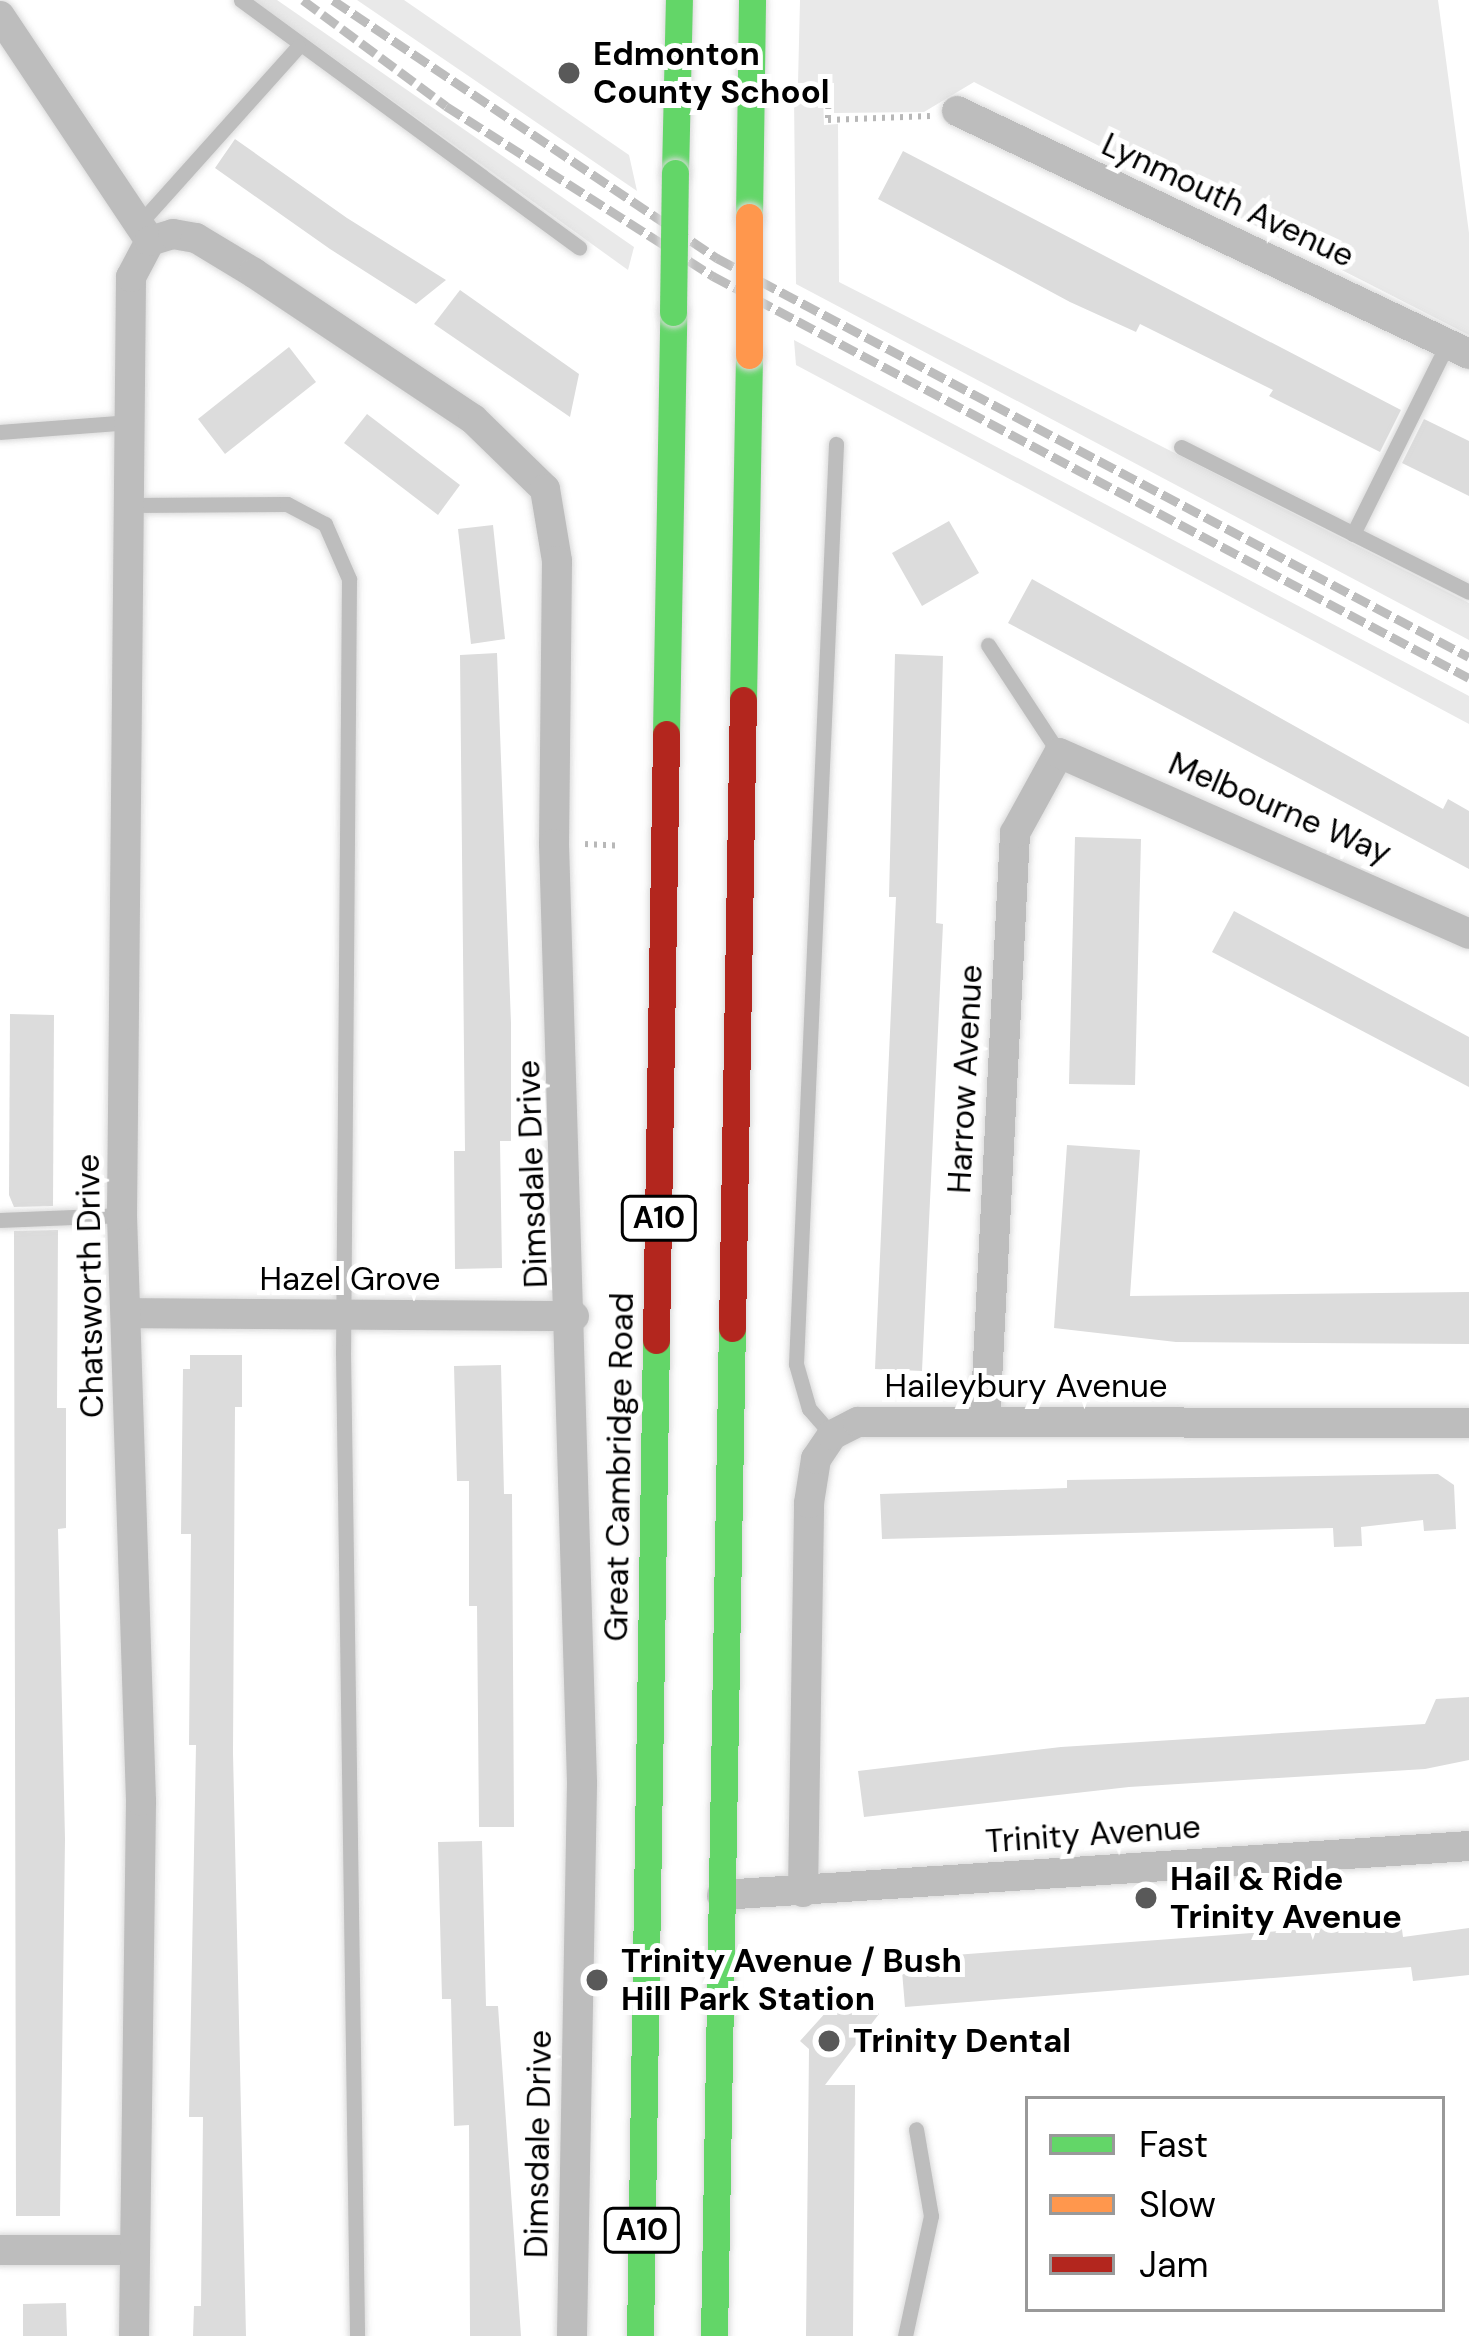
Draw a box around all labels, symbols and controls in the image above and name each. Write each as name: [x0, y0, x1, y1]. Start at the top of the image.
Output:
place label: Edmonton County School: [593, 34, 830, 112]
marker: Edmonton County School: [556, 60, 582, 86]
street label: Lynmouth Avenue: [1096, 124, 1360, 276]
street label: Melbourne Way: [1163, 743, 1397, 873]
street label: Harrow Avenue: [939, 963, 991, 1195]
street label: Dimsdale Drive: [508, 1059, 556, 1289]
street label: Chatsworth Drive: [68, 1154, 112, 1418]
road number: A10: [620, 1194, 698, 1242]
street label: Hazel Grove: [259, 1259, 441, 1299]
street label: Great Cambridge Road: [596, 1292, 642, 1642]
street label: Haileybury Avenue: [884, 1366, 1168, 1406]
street label: Trinity Avenue: [984, 1807, 1202, 1861]
place label: Hail & Ride Trinity Avenue: [1170, 1859, 1402, 1937]
marker: Hail & Ride Trinity Avenue: [1133, 1885, 1159, 1911]
place label: Trinity Avenue / Bush Hill Park Station: [621, 1941, 962, 2019]
marker: Trinity Avenue / Bush Hill Park Station: [584, 1967, 610, 1993]
place label: Trinity Dental: [853, 2021, 1071, 2061]
marker: Trinity Dental: [816, 2028, 842, 2054]
street label: Dimsdale Drive: [516, 2030, 560, 2258]
legend: [1025, 2096, 1445, 2312]
text: Fast: [1139, 2121, 1208, 2168]
text: Slow: [1139, 2181, 1216, 2228]
road number: A10: [603, 2206, 681, 2254]
text: Jam: [1139, 2241, 1209, 2288]

